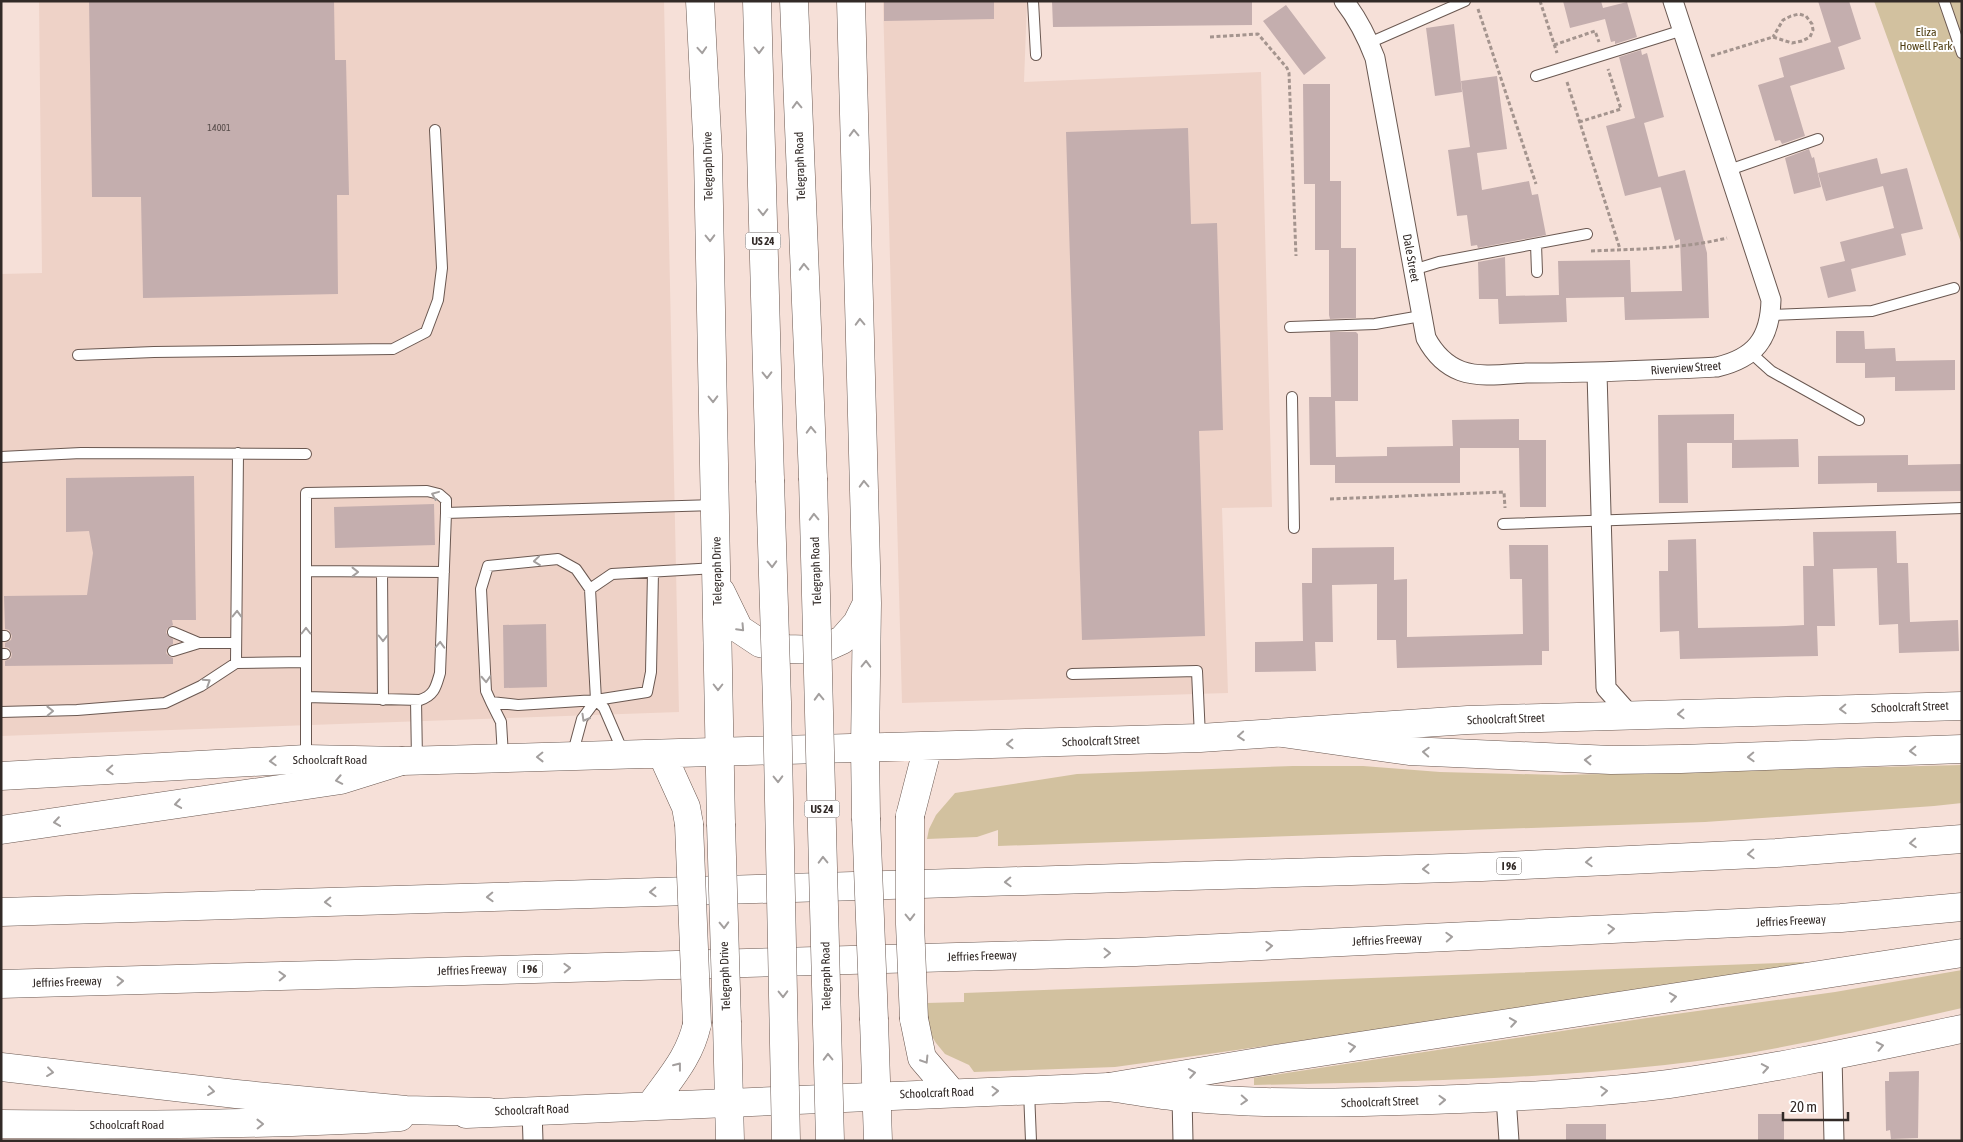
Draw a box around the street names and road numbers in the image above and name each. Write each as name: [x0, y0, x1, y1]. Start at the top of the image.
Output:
street label: Telegraph Drive: [700, 131, 716, 201]
street label: Telegraph Road: [792, 131, 808, 201]
road number: US 24: [746, 232, 780, 250]
street label: Dale Street: [1400, 233, 1422, 284]
street label: Riverview Street: [1650, 359, 1722, 377]
street label: Telegraph Drive: [709, 536, 725, 606]
street label: Telegraph Road: [808, 536, 824, 606]
street label: Schoolcraft Street: [1871, 699, 1950, 715]
street label: Schoolcraft Street: [1467, 711, 1546, 727]
street label: Schoolcraft Street: [1062, 733, 1141, 749]
street label: Schoolcraft Road: [293, 753, 367, 767]
road number: US 24: [804, 801, 840, 818]
road number: I 96: [1496, 858, 1522, 874]
street label: Jeffries Freeway: [1756, 912, 1826, 930]
street label: Jeffries Freeway: [1352, 931, 1422, 949]
street label: Telegraph Drive: [717, 941, 733, 1011]
street label: Telegraph Road: [818, 942, 834, 1010]
street label: Jeffries Freeway: [947, 948, 1017, 964]
road number: I 96: [518, 961, 542, 978]
street label: Jeffries Freeway: [437, 962, 507, 978]
street label: Jeffries Freeway: [32, 974, 102, 990]
street label: Schoolcraft Road: [900, 1085, 974, 1101]
street label: Schoolcraft Street: [1341, 1094, 1420, 1110]
street label: Schoolcraft Road: [495, 1102, 569, 1118]
street label: Schoolcraft Road: [90, 1118, 164, 1132]

